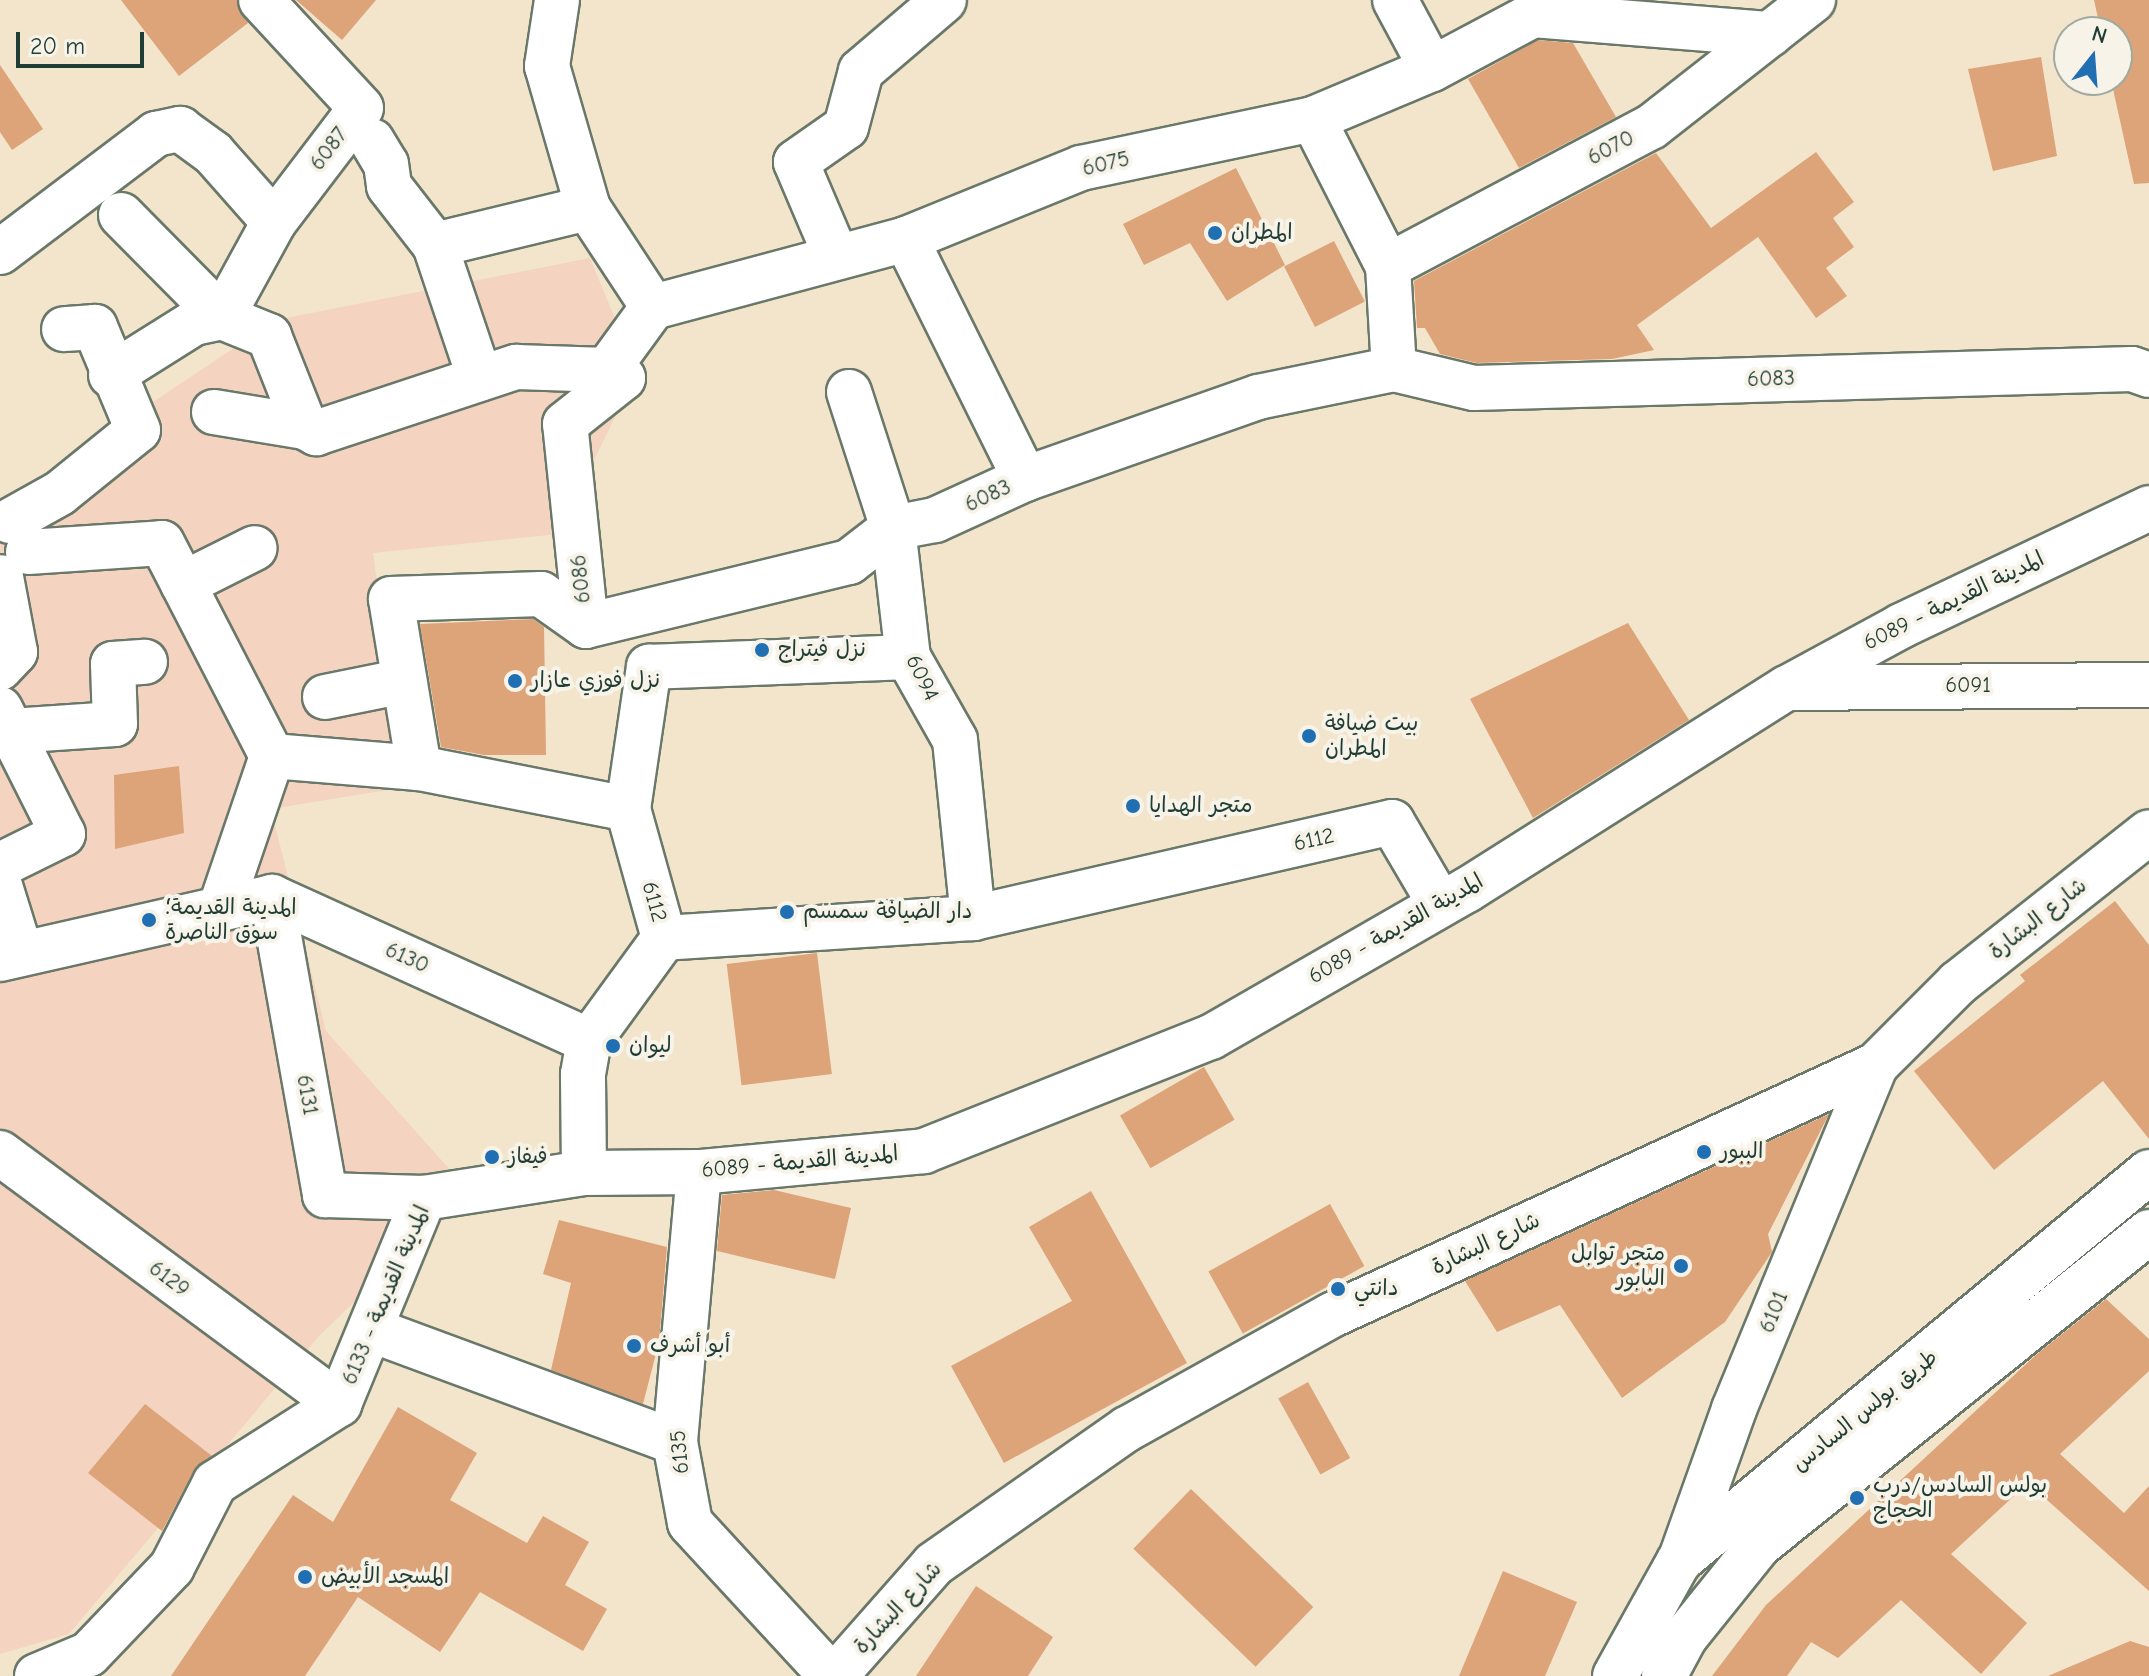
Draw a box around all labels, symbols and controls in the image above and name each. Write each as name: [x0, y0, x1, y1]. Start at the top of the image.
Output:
scale bar: [20, 16, 148, 66]
north arrow: [2053, 16, 2133, 96]
text: N: [2089, 20, 2110, 49]
text: 20 m: [30, 32, 85, 60]
street label: 6087: [304, 122, 354, 176]
street label: 6070: [1583, 125, 1639, 171]
street label: 6075: [1080, 146, 1132, 182]
place label: المطران: [1231, 220, 1293, 246]
marker: المطران: [1206, 224, 1224, 242]
street label: 6083: [1747, 365, 1795, 393]
street label: 6083: [961, 474, 1015, 518]
street label: المدينة القديمة - 6089: [1859, 546, 2049, 656]
street label: 6086: [565, 553, 597, 605]
place label: نزل فيتراج: [778, 637, 866, 663]
marker: نزل فيتراج: [753, 641, 771, 659]
street label: 6094: [900, 651, 944, 705]
place label: نزل فوزي عازار: [531, 668, 660, 694]
marker: نزل فوزي عازار: [506, 672, 524, 690]
street label: 6091: [1945, 673, 1991, 699]
place label: بيت ضيافة المطران: [1325, 710, 1418, 762]
marker: بيت ضيافة المطران: [1300, 727, 1318, 745]
place label: متجر الهدايا: [1149, 793, 1253, 819]
marker: متجر الهدايا: [1124, 797, 1142, 815]
street label: 6112: [1291, 823, 1337, 857]
street label: المدينة القديمة - 6089: [1304, 868, 1488, 990]
street label: شارع البشارة: [1984, 873, 2092, 965]
street label: 6112: [636, 879, 672, 925]
place label: المدينة القديمة؛ سوق الناصرة: [165, 894, 297, 946]
place label: دار الضيافة سمسم: [803, 899, 972, 925]
marker: دار الضيافة سمسم: [778, 903, 796, 921]
marker: المدينة القديمة؛ سوق الناصرة: [140, 911, 158, 929]
street label: 6130: [381, 937, 433, 979]
place label: ليوان: [629, 1033, 672, 1059]
marker: ليوان: [604, 1037, 622, 1055]
street label: 6131: [290, 1073, 324, 1117]
place label: الببور: [1720, 1139, 1763, 1165]
street label: المدينة القديمة - 6089: [700, 1140, 900, 1184]
marker: الببور: [1695, 1143, 1713, 1161]
place label: فيفاز: [508, 1144, 548, 1170]
marker: فيفاز: [483, 1148, 501, 1166]
street label: المدينة القديمة - 6133: [336, 1201, 436, 1389]
street label: شارع البشارة: [1428, 1207, 1544, 1281]
place label: متجر توابل البابور: [1571, 1240, 1665, 1292]
street label: 6129: [144, 1255, 194, 1303]
marker: متجر توابل البابور: [1672, 1257, 1690, 1275]
place label: دانتي: [1354, 1276, 1398, 1302]
marker: دانتي: [1329, 1280, 1347, 1298]
street label: 6101: [1754, 1287, 1794, 1337]
place label: أبو أشرف: [650, 1333, 730, 1359]
marker: أبو أشرف: [625, 1337, 643, 1355]
street label: طريق بولس السادس: [1787, 1344, 1943, 1478]
street label: 6135: [665, 1429, 695, 1475]
place label: بولس السادس/درب الحجاج: [1873, 1472, 2047, 1524]
marker: بولس السادس/درب الحجاج: [1848, 1489, 1866, 1507]
street label: شارع البشارة: [849, 1556, 947, 1660]
place label: المسجد الأبيض: [321, 1564, 449, 1590]
marker: المسجد الأبيض: [296, 1568, 314, 1586]

